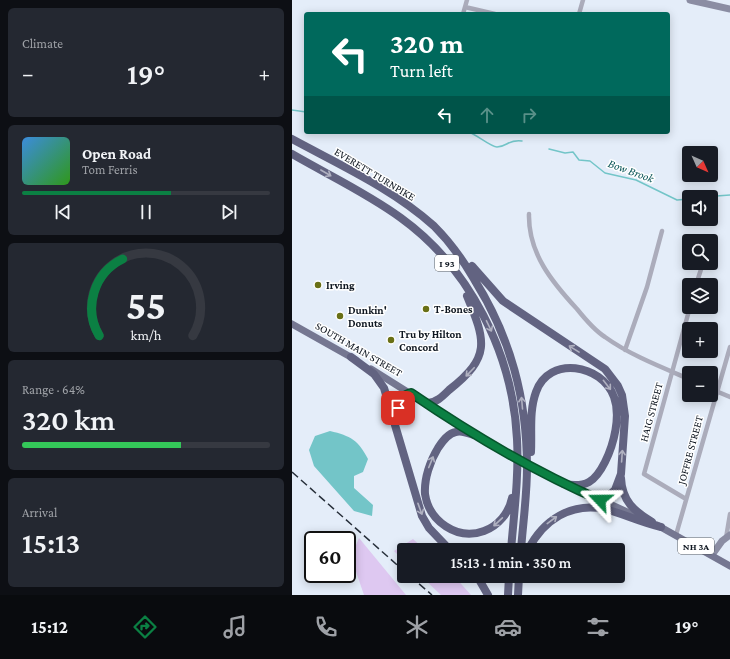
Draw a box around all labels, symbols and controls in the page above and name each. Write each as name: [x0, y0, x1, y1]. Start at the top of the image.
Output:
icon: left: [324, 28, 376, 80]
text: 320 m: [390, 28, 464, 59]
text: Climate: [22, 36, 63, 51]
text: 19°: [127, 57, 165, 90]
text: −: [22, 61, 34, 86]
text: +: [258, 61, 270, 86]
text: Turn left: [390, 61, 453, 81]
icon: left: [434, 104, 456, 126]
icon: ahead: [476, 104, 498, 126]
icon: right: [518, 104, 540, 126]
street label: EVERETT TURNPIKE: [333, 145, 417, 203]
text: Open Road: [82, 146, 151, 162]
north arrow: [682, 146, 718, 182]
map controls: [682, 146, 718, 402]
water label: Bow Brook: [606, 156, 656, 186]
text: Tom Ferris: [82, 162, 137, 177]
one-way arrow: [320, 170, 332, 178]
button: sound: [682, 190, 718, 226]
icon: previous: [52, 201, 74, 223]
icon: pause: [135, 201, 157, 223]
icon: next: [218, 201, 240, 223]
button: search: [682, 234, 718, 270]
road number: I 93: [435, 255, 459, 271]
button: layers: [682, 278, 718, 314]
place label: Irving: [326, 279, 355, 291]
marker: Irving: [313, 280, 323, 290]
text: 55: [126, 281, 166, 327]
place label: T-Bones: [434, 303, 473, 315]
place label: Dunkin' Donuts: [348, 304, 387, 329]
marker: T-Bones: [421, 304, 431, 314]
marker: Dunkin' Donuts: [335, 311, 345, 321]
street label: SOUTH MAIN STREET: [314, 319, 404, 379]
one-way arrow: [486, 320, 493, 332]
button: +: [682, 322, 718, 358]
text: km/h: [131, 326, 162, 342]
place label: Tru by Hilton Concord: [399, 328, 462, 353]
marker: Tru by Hilton Concord: [386, 335, 396, 345]
one-way arrow: [568, 344, 580, 352]
button: −: [682, 366, 718, 402]
one-way arrow: [465, 367, 474, 377]
one-way arrow: [602, 380, 611, 391]
street label: HAIG STREET: [637, 381, 665, 443]
text: Range · 64%: [22, 382, 85, 397]
pin: [381, 391, 415, 425]
icon: arrive: [387, 397, 409, 419]
one-way arrow: [519, 397, 526, 410]
text: 320 km: [22, 403, 115, 436]
street label: JOFFRE STREET: [675, 414, 706, 487]
one-way arrow: [619, 450, 626, 463]
one-way arrow: [428, 456, 436, 468]
position arrow: [579, 479, 621, 521]
one-way arrow: [416, 502, 424, 514]
text: Arrival: [22, 505, 57, 520]
one-way arrow: [547, 516, 558, 524]
one-way arrow: [493, 517, 503, 527]
text: 15:13: [22, 526, 80, 559]
speed limit sign: 60: [304, 531, 356, 583]
road number: NH 3A: [678, 538, 714, 554]
text: 15:13 · 1 min · 350 m: [451, 555, 571, 571]
icon: directions: [131, 613, 159, 641]
icon: music: [221, 613, 249, 641]
icon: phone: [312, 613, 340, 641]
icon: climate: [403, 613, 431, 641]
icon: car: [494, 613, 522, 641]
icon: filters: [584, 613, 612, 641]
text: 15:12: [31, 617, 68, 637]
text: 19°: [675, 617, 699, 637]

